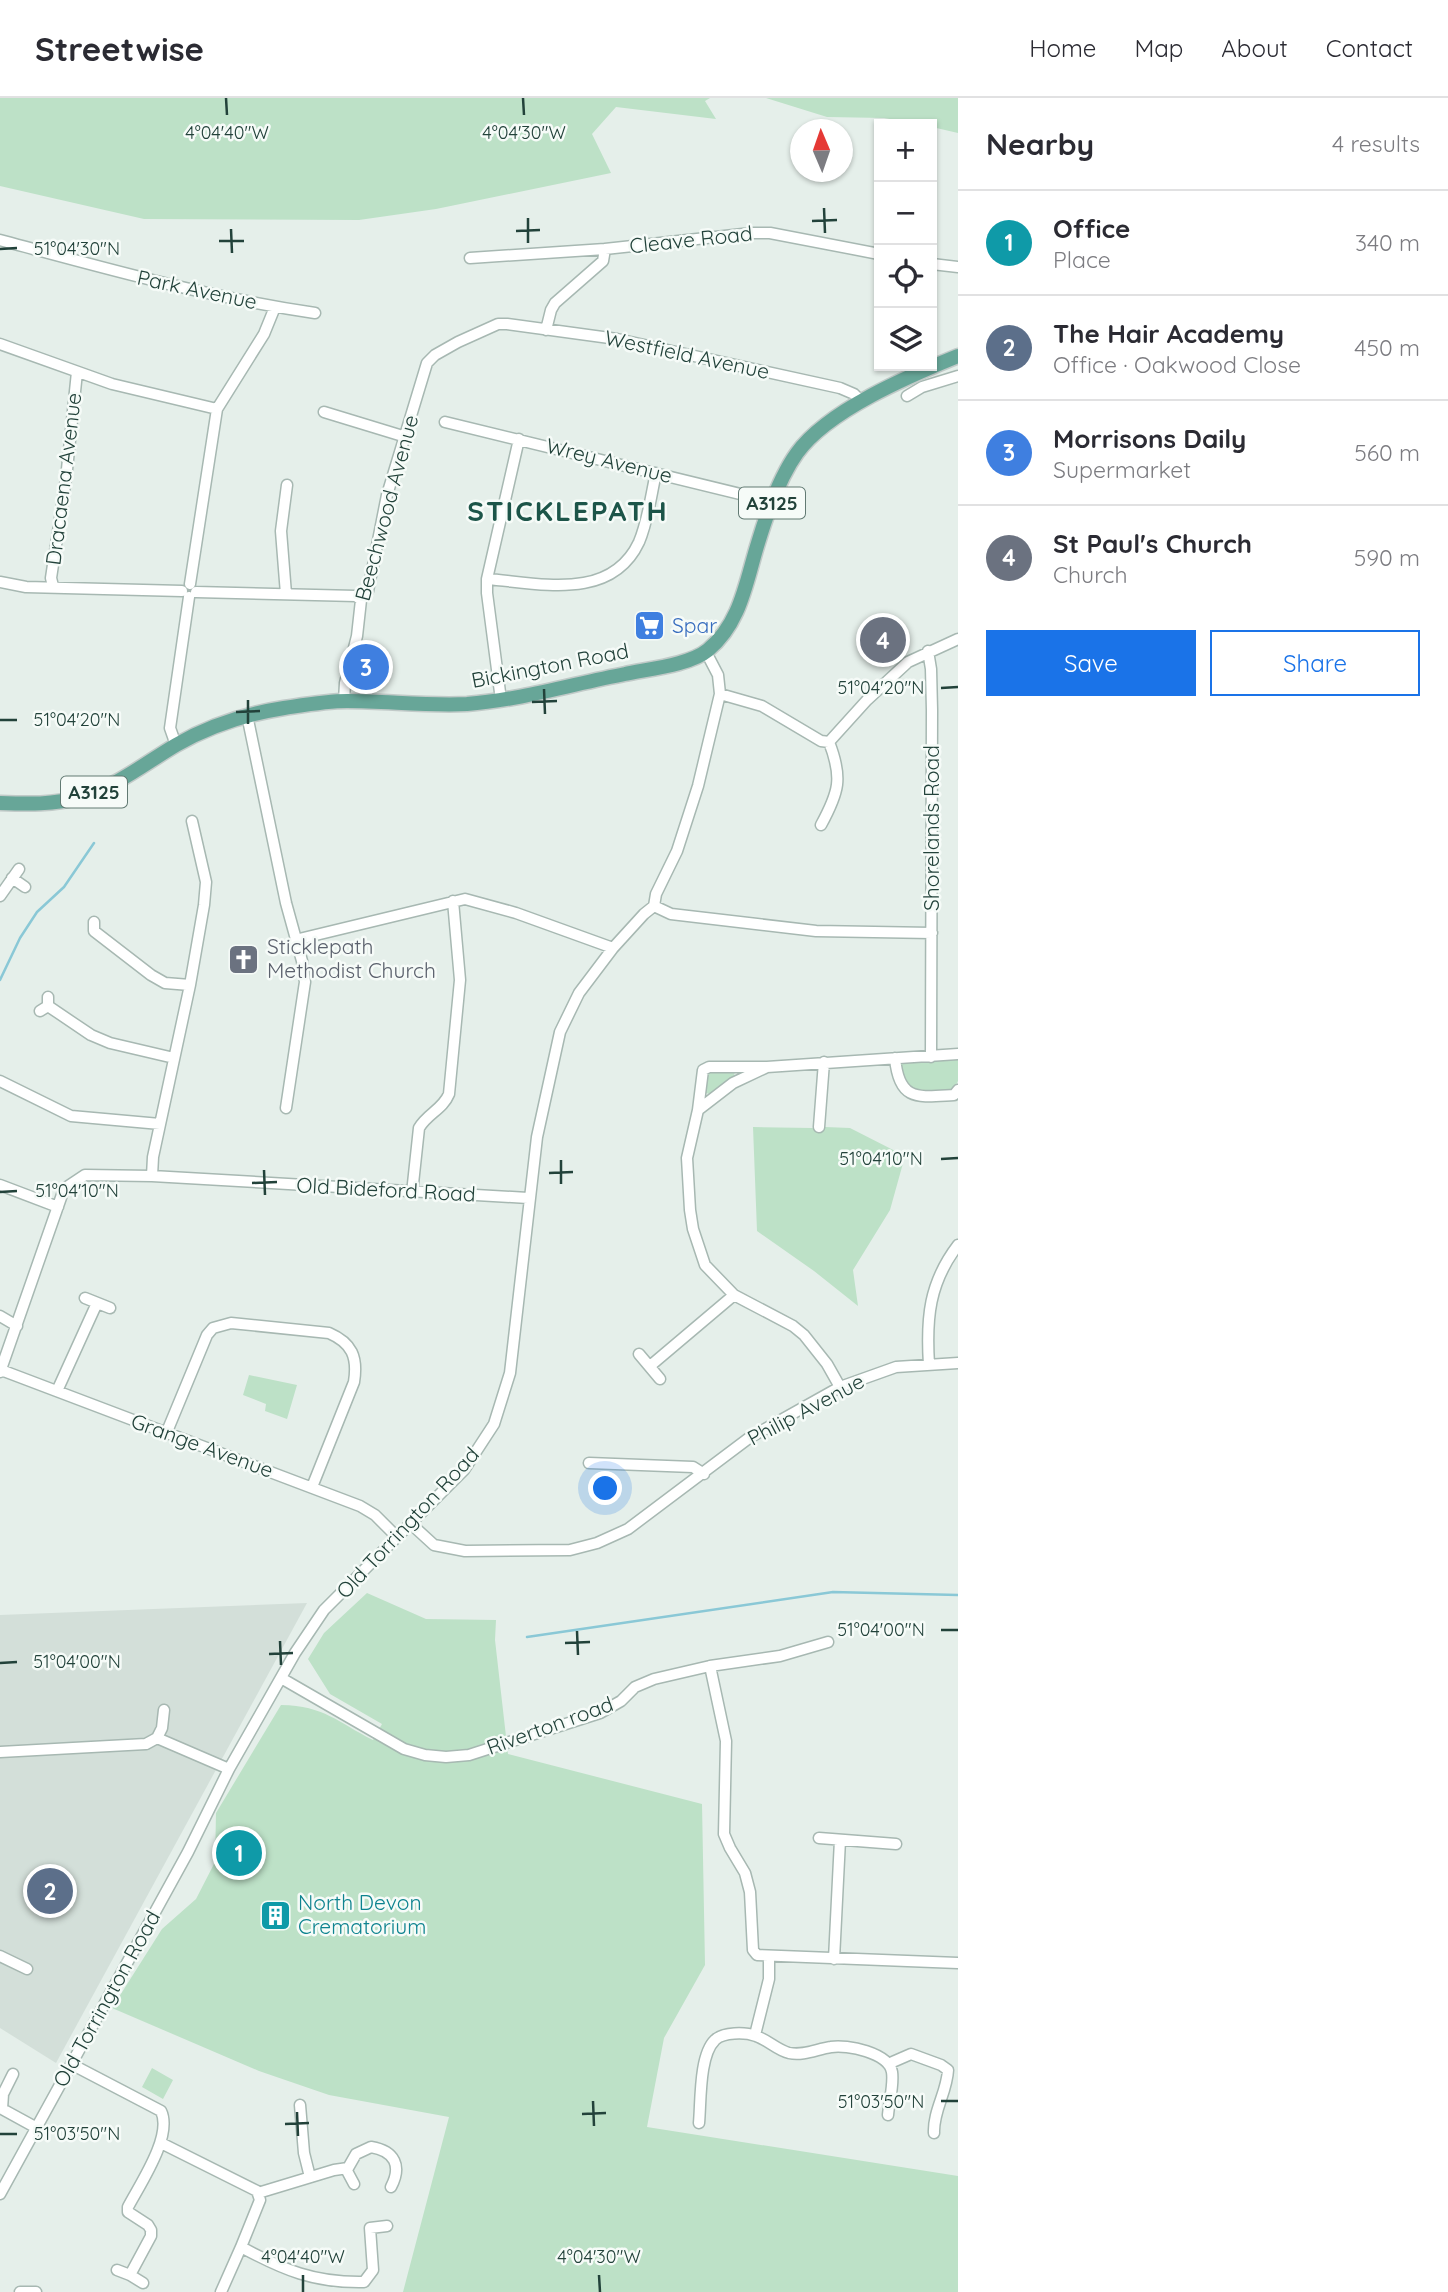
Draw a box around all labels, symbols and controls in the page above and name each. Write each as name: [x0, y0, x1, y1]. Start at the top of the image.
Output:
text: Streetwise: [35, 28, 204, 69]
text: Home: [1029, 33, 1096, 63]
text: Map: [1134, 33, 1183, 63]
text: About: [1221, 33, 1288, 63]
text: Contact: [1326, 33, 1413, 63]
north arrow: [790, 119, 853, 182]
map controls: [874, 119, 937, 371]
button: +: [874, 119, 937, 182]
text: 4°04'40"W: [185, 121, 269, 144]
text: 4°04'30"W: [482, 121, 566, 144]
text: Nearby: [986, 125, 1094, 163]
text: 4 results: [1332, 129, 1420, 158]
button: −: [874, 182, 937, 245]
text: Office: [1053, 212, 1130, 245]
street label: Cleave Road: [628, 220, 754, 258]
text: 1: [1005, 228, 1013, 257]
text: 340 m: [1355, 228, 1420, 257]
text: 51°04'30"N: [34, 237, 120, 260]
button: locate: [874, 245, 937, 308]
text: Place: [1053, 245, 1111, 274]
street label: Park Avenue: [135, 264, 260, 314]
button: layers: [874, 308, 937, 371]
text: The Hair Academy: [1053, 317, 1284, 350]
street label: Westfield Avenue: [603, 324, 772, 384]
text: 2: [1002, 333, 1016, 362]
text: 450 m: [1354, 333, 1420, 362]
text: Office · Oakwood Close: [1053, 350, 1301, 379]
street label: Dracaena Avenue: [40, 391, 86, 567]
street label: Beechwood Avenue: [349, 412, 423, 604]
text: Morrisons Daily: [1053, 422, 1246, 455]
street label: Wrey Avenue: [543, 432, 675, 488]
text: 3: [1003, 438, 1015, 467]
text: 560 m: [1354, 438, 1420, 467]
text: Supermarket: [1053, 455, 1191, 484]
road number: A3125: [739, 488, 805, 518]
district label: STICKLEPATH: [467, 493, 669, 528]
text: St Paul's Church: [1053, 527, 1252, 560]
text: 4: [1002, 543, 1016, 572]
text: 590 m: [1354, 543, 1420, 572]
text: Church: [1053, 560, 1128, 589]
supermarket icon: Spar: [632, 609, 666, 643]
place label: Spar: [672, 612, 717, 638]
pin: 4: [860, 614, 906, 666]
button: Save: [986, 630, 1196, 696]
button: Share: [1210, 630, 1420, 696]
street label: Bickington Road: [469, 637, 631, 693]
pin: 3: [343, 641, 389, 693]
text: 51°04'20"N: [838, 676, 924, 699]
text: 51°04'20"N: [34, 708, 120, 731]
street label: Shorelands Road: [918, 745, 944, 911]
road number: A3125: [61, 776, 127, 807]
place label: Sticklepath Methodist Church: [267, 933, 436, 983]
church icon: Sticklepath Methodist Church: [227, 942, 261, 976]
text: 51°04'10"N: [839, 1147, 923, 1170]
street label: Old Bideford Road: [296, 1171, 476, 1207]
text: 51°04'10"N: [35, 1179, 119, 1202]
street label: Philip Avenue: [743, 1367, 868, 1451]
street label: Grange Avenue: [128, 1407, 277, 1483]
street label: Old Torrington Road: [330, 1441, 484, 1603]
your location: [588, 1471, 622, 1505]
text: 51°04'00"N: [837, 1618, 925, 1641]
text: 51°04'00"N: [33, 1650, 121, 1673]
street label: Riverton road: [483, 1690, 617, 1760]
pin: 1: [216, 1827, 262, 1879]
pin: 2: [27, 1865, 73, 1917]
place label: North Devon Crematorium: [298, 1889, 426, 1939]
building icon: North Devon Crematorium: [258, 1898, 292, 1932]
street label: Old Torrington Road: [47, 1906, 165, 2091]
text: 51°03'50"N: [838, 2090, 924, 2113]
text: 51°03'50"N: [34, 2122, 120, 2145]
text: 4°04'40"W: [261, 2245, 345, 2268]
text: 4°04'30"W: [557, 2245, 641, 2268]

